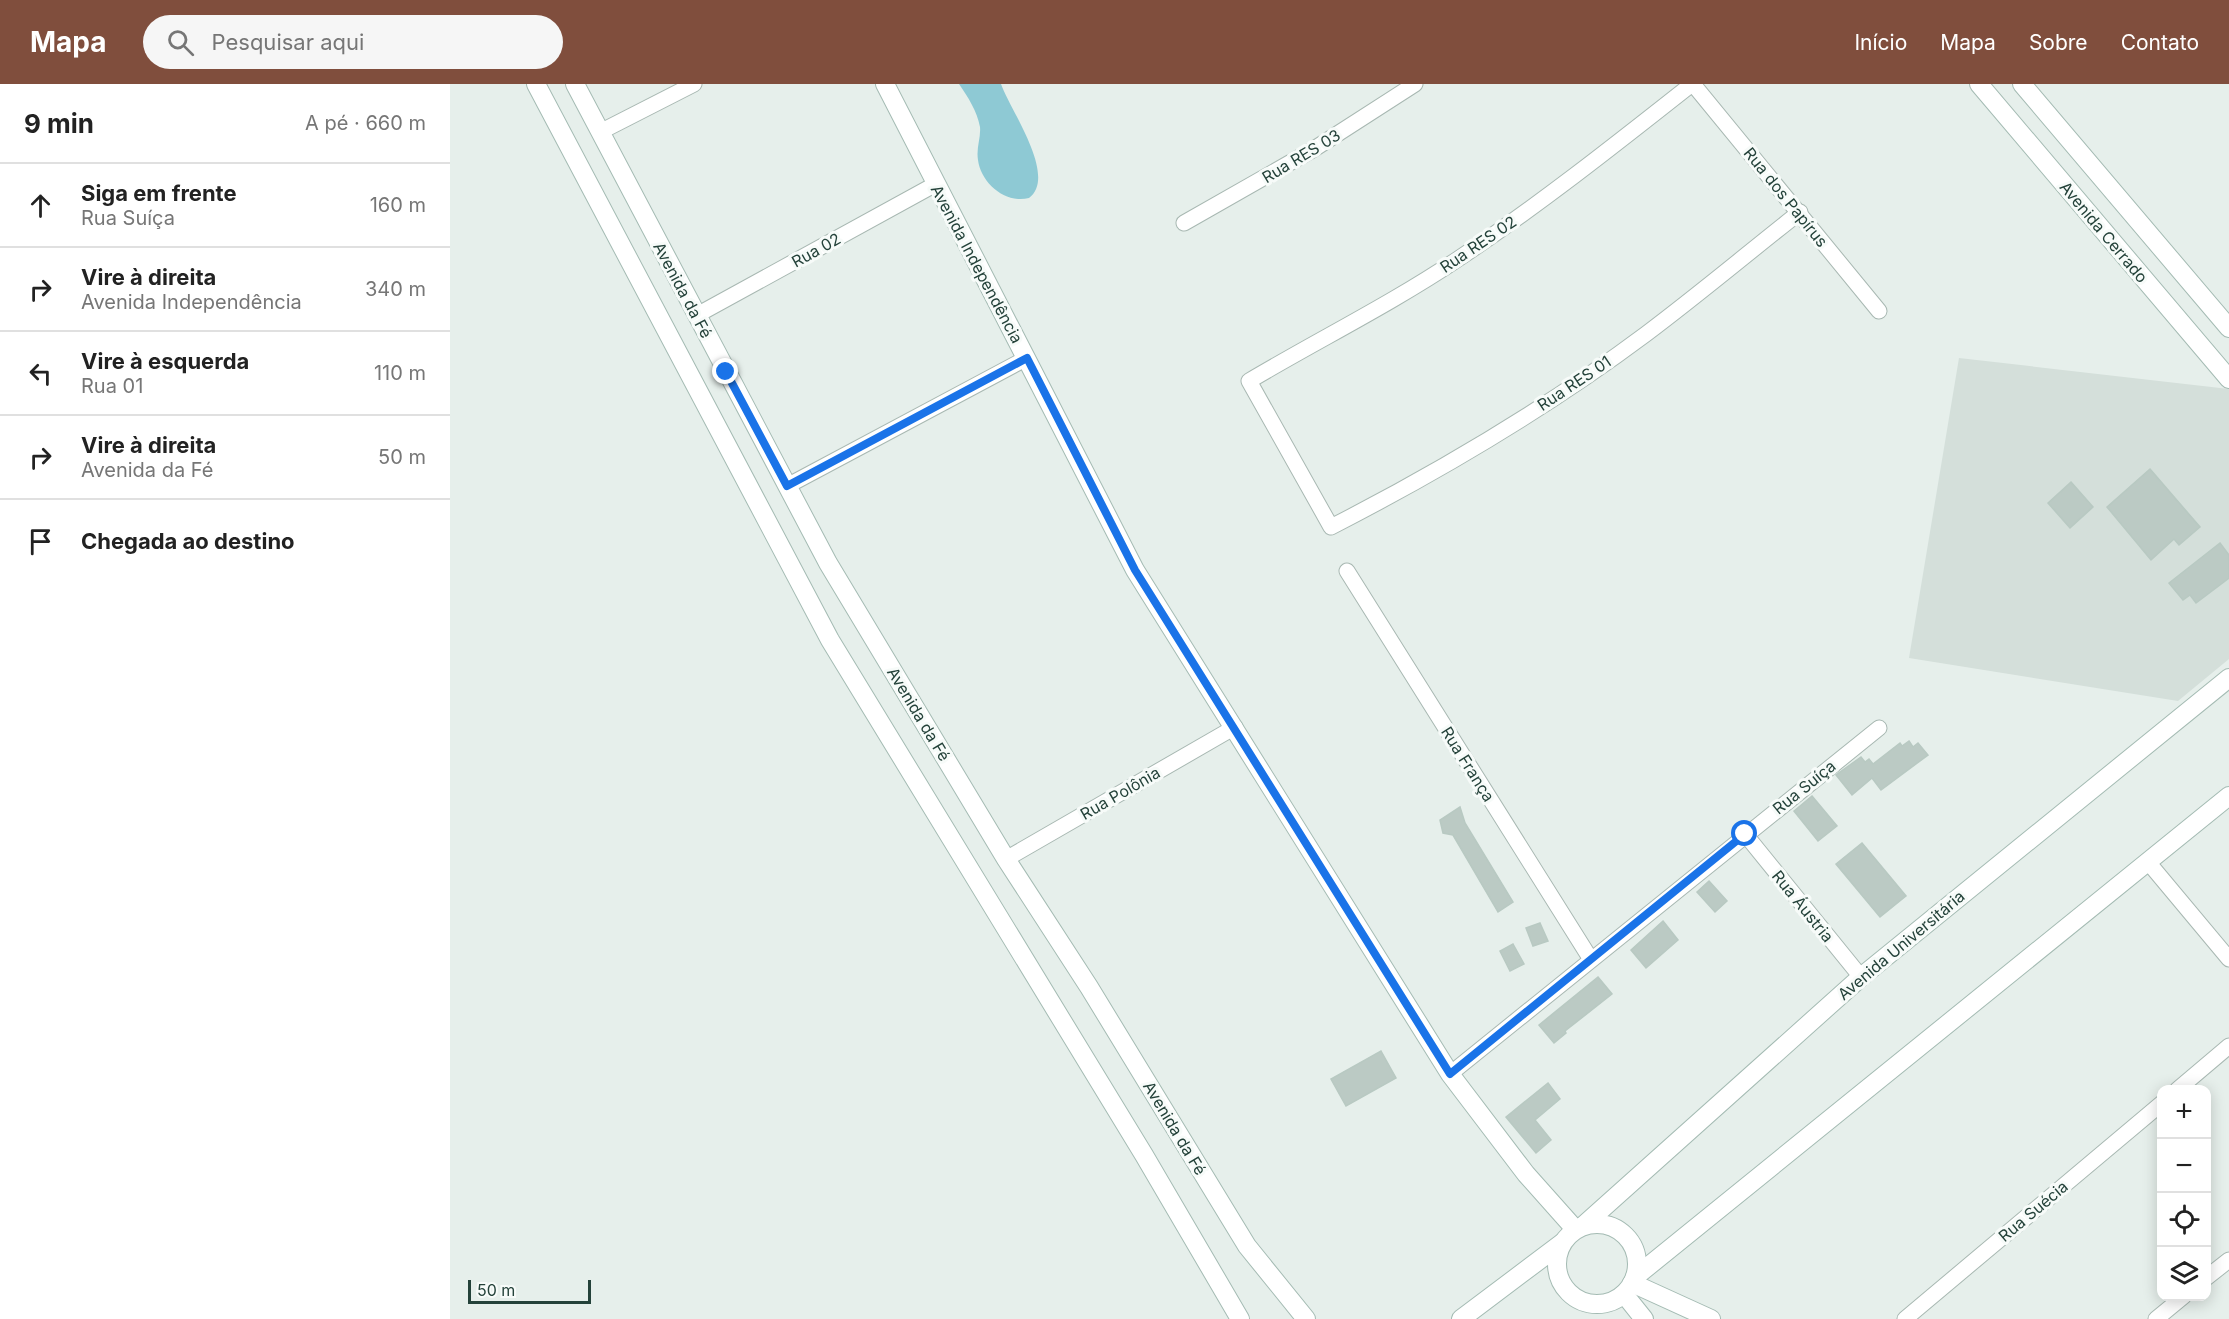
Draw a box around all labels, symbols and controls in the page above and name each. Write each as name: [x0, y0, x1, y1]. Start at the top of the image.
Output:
search box: [143, 15, 563, 69]
text: Mapa: [30, 25, 107, 59]
icon: search: [164, 26, 197, 59]
text: Pesquisar aqui: [212, 29, 364, 55]
text: Início: [1854, 30, 1907, 55]
text: Mapa: [1940, 30, 1996, 55]
text: Sobre: [2029, 30, 2088, 55]
text: Contato: [2121, 30, 2199, 55]
text: 9 min: [24, 108, 94, 139]
text: A pé · 660 m: [305, 111, 426, 135]
street label: Rua RES 03: [1258, 125, 1344, 187]
street label: Rua dos Papírus: [1740, 143, 1832, 251]
street label: Avenida Cerrado: [2056, 177, 2152, 287]
text: Siga em frente: [81, 180, 237, 206]
street label: Avenida Independência: [927, 181, 1027, 347]
icon: ahead: [24, 189, 57, 222]
text: 160 m: [370, 193, 426, 217]
text: Rua Suíça: [81, 206, 175, 230]
street label: Rua RES 02: [1436, 211, 1520, 277]
street label: Rua 02: [788, 228, 844, 272]
street label: Avenida da Fé: [649, 239, 717, 341]
text: Vire à direita: [81, 264, 216, 290]
icon: right: [24, 273, 57, 306]
text: 340 m: [365, 277, 426, 301]
text: Avenida Independência: [81, 290, 302, 314]
text: Vire à esquerda: [81, 348, 249, 374]
street label: Rua RES 01: [1533, 351, 1615, 415]
icon: left: [24, 357, 57, 390]
route end: [712, 358, 738, 384]
text: 110 m: [374, 361, 426, 385]
text: Rua 01: [81, 374, 143, 398]
text: Vire à direita: [81, 432, 216, 458]
icon: right: [24, 441, 57, 474]
text: 50 m: [378, 445, 426, 469]
text: Avenida da Fé: [81, 458, 214, 482]
icon: arrive: [24, 525, 57, 558]
text: Chegada ao destino: [81, 528, 295, 554]
street label: Avenida da Fé: [883, 663, 955, 765]
street label: Rua França: [1437, 723, 1499, 805]
street label: Rua Suíça: [1769, 756, 1839, 818]
street label: Rua Polônia: [1077, 762, 1163, 824]
route start: [1731, 820, 1757, 846]
street label: Rua Áustria: [1768, 866, 1838, 946]
street label: Avenida Universitária: [1833, 886, 1969, 1004]
street label: Avenida da Fé: [1139, 1077, 1211, 1179]
map controls: [2157, 1085, 2211, 1301]
button: +: [2157, 1085, 2211, 1139]
button: −: [2157, 1139, 2211, 1193]
street label: Rua Suécia: [1994, 1176, 2072, 1246]
button: locate: [2157, 1193, 2211, 1247]
button: layers: [2157, 1247, 2211, 1301]
scale bar: [468, 1277, 591, 1304]
text: 50 m: [477, 1280, 515, 1300]

